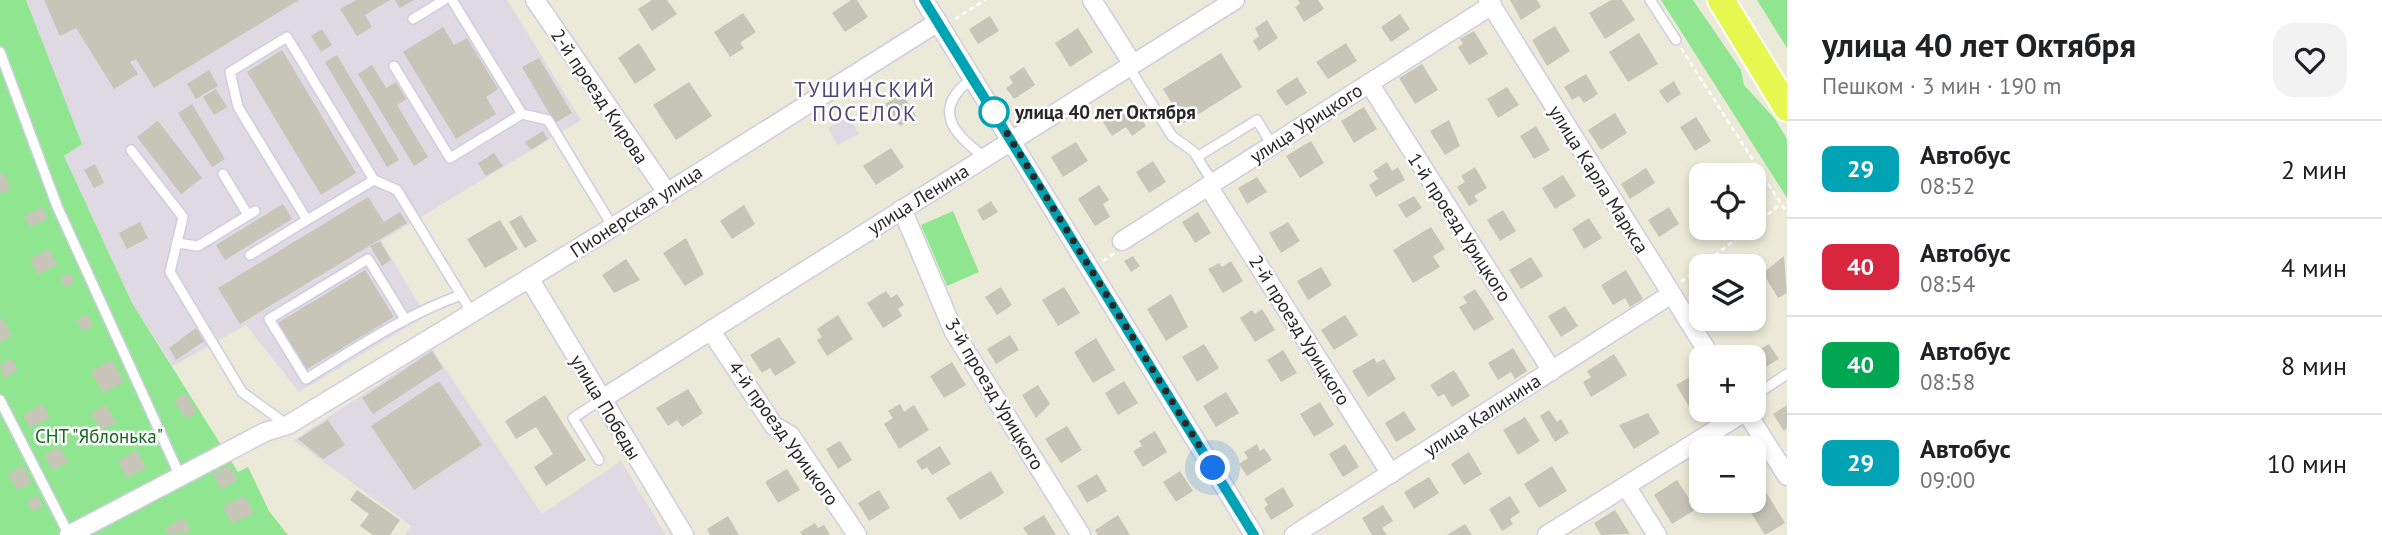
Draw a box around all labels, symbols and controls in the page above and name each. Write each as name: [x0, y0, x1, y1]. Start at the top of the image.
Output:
text: улица 40 лет Октября: [1822, 23, 2136, 66]
button: heart: [2273, 23, 2347, 97]
street label: 2-й проезд Кирова: [546, 24, 654, 168]
text: Пешком · 3 мин · 190 m: [1822, 71, 2061, 100]
district label: ТУШИНСКИЙ ПОСЕЛОК: [794, 76, 936, 127]
street label: улица Урицкого: [1245, 78, 1367, 168]
marker: улица 40 лет Октября: [979, 97, 1009, 127]
place label: улица 40 лет Октября: [1014, 100, 1196, 124]
street label: улица Карла Маркса: [1544, 100, 1654, 258]
text: Автобус: [1920, 138, 2011, 171]
street label: 1-й проезд Урицкого: [1403, 148, 1517, 306]
text: 29: [1847, 153, 1874, 184]
text: 2 мин: [2281, 153, 2347, 186]
street label: улица Ленина: [863, 158, 973, 240]
street label: Пионерская улица: [565, 159, 707, 263]
map controls: [1689, 163, 1766, 513]
button: locate: [1689, 163, 1766, 240]
text: 08:52: [1920, 171, 1975, 200]
text: Автобус: [1920, 236, 2011, 269]
street label: 2-й проезд Урицкого: [1244, 250, 1356, 410]
text: 40: [1847, 251, 1874, 282]
text: 4 мин: [2281, 251, 2347, 284]
button: layers: [1689, 254, 1766, 331]
text: 08:54: [1920, 269, 1975, 298]
street label: 3-й проезд Урицкого: [940, 314, 1050, 474]
text: Автобус: [1920, 334, 2011, 367]
button: +: [1689, 345, 1766, 422]
text: 40: [1847, 349, 1874, 380]
text: 8 мин: [2281, 349, 2347, 382]
street label: улица Победы: [565, 350, 647, 464]
street label: 4-й проезд Урицкого: [724, 356, 844, 510]
text: 08:58: [1920, 367, 1975, 396]
street label: улица Калинина: [1419, 368, 1545, 462]
park label: СНТ "Яблонька": [35, 424, 163, 448]
text: Автобус: [1920, 432, 2011, 465]
button: −: [1689, 436, 1766, 513]
text: 29: [1847, 447, 1874, 478]
text: 10 мин: [2267, 447, 2347, 480]
your location: [1195, 450, 1230, 485]
text: 09:00: [1920, 465, 1975, 494]

